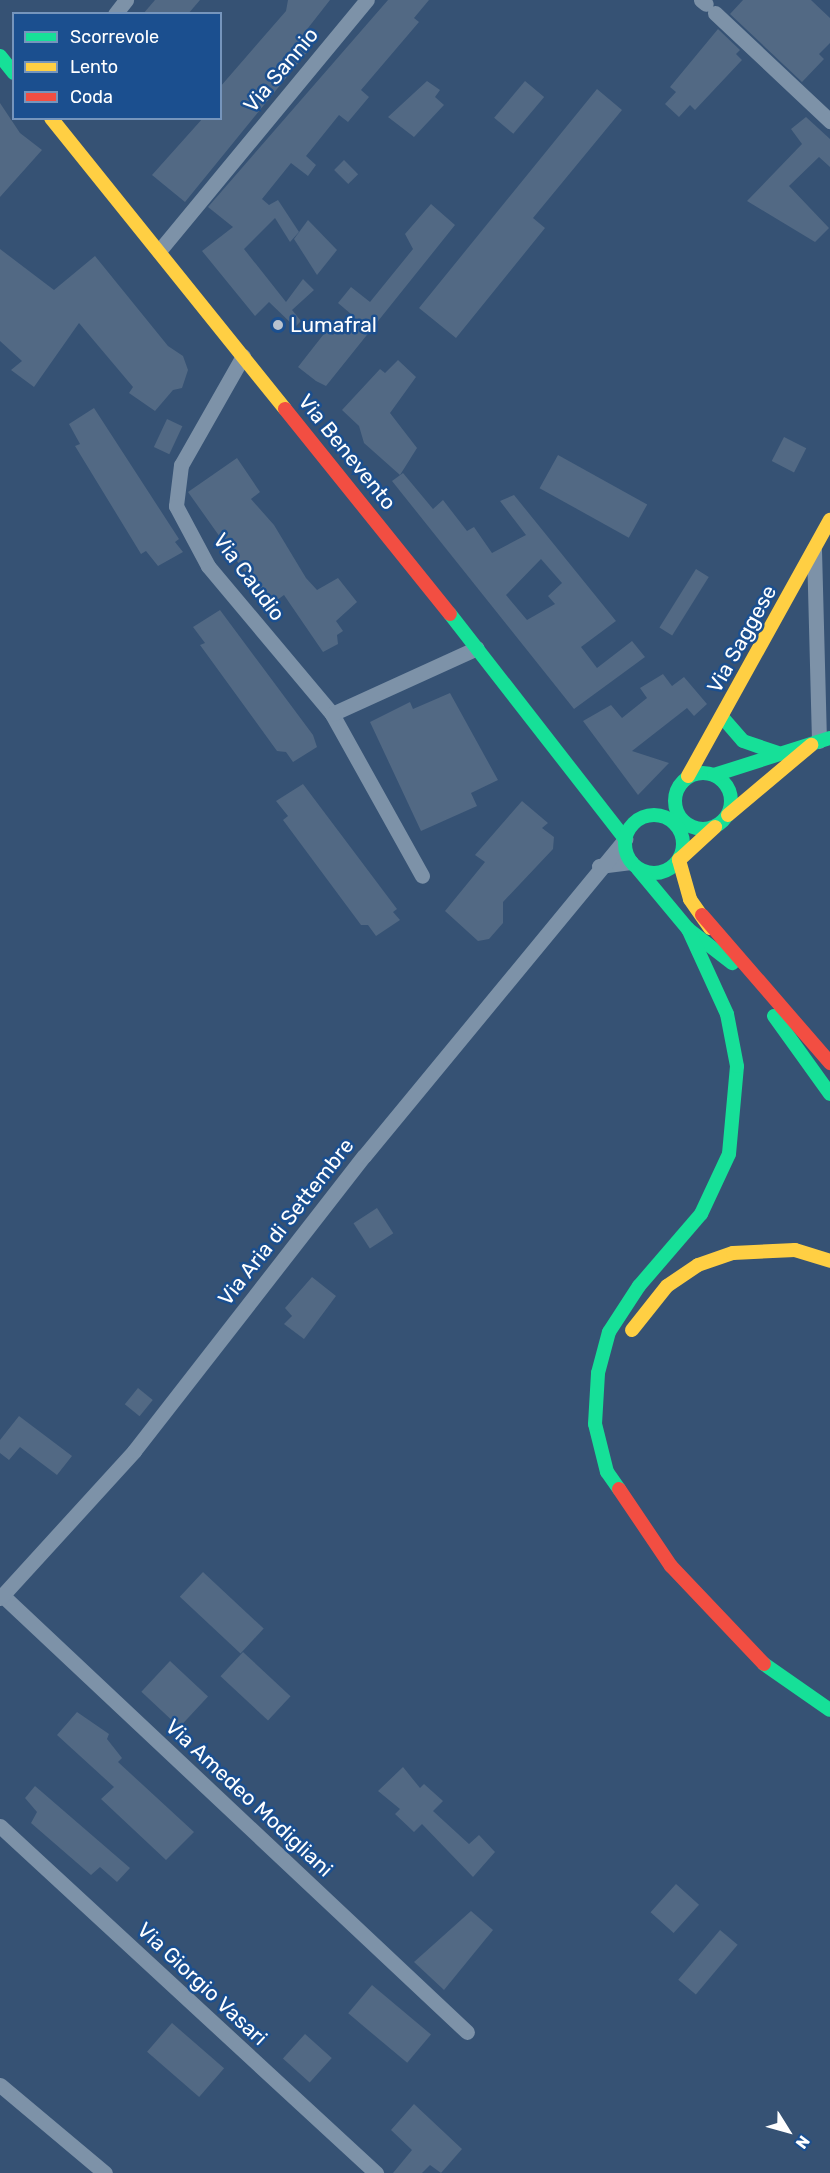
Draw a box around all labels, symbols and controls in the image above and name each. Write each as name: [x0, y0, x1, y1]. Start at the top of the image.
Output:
legend: [12, 12, 222, 120]
street label: Via Sannio: [238, 23, 324, 117]
text: Scorrevole: [70, 26, 159, 48]
text: Lento: [70, 56, 118, 78]
text: Coda: [70, 86, 113, 108]
place label: Lumafral: [290, 312, 377, 338]
marker: Lumafral: [271, 318, 285, 332]
street label: Via Benevento: [293, 389, 401, 515]
street label: Via Caudio: [208, 528, 290, 626]
street label: Via Saggese: [702, 581, 782, 697]
street label: Via Aria di Settembre: [213, 1133, 359, 1311]
street label: Via Amedeo Modigliani: [160, 1714, 338, 1882]
street label: Via Giorgio Vasari: [132, 1917, 272, 2051]
north arrow: [758, 2101, 818, 2161]
text: N: [792, 2132, 814, 2152]

